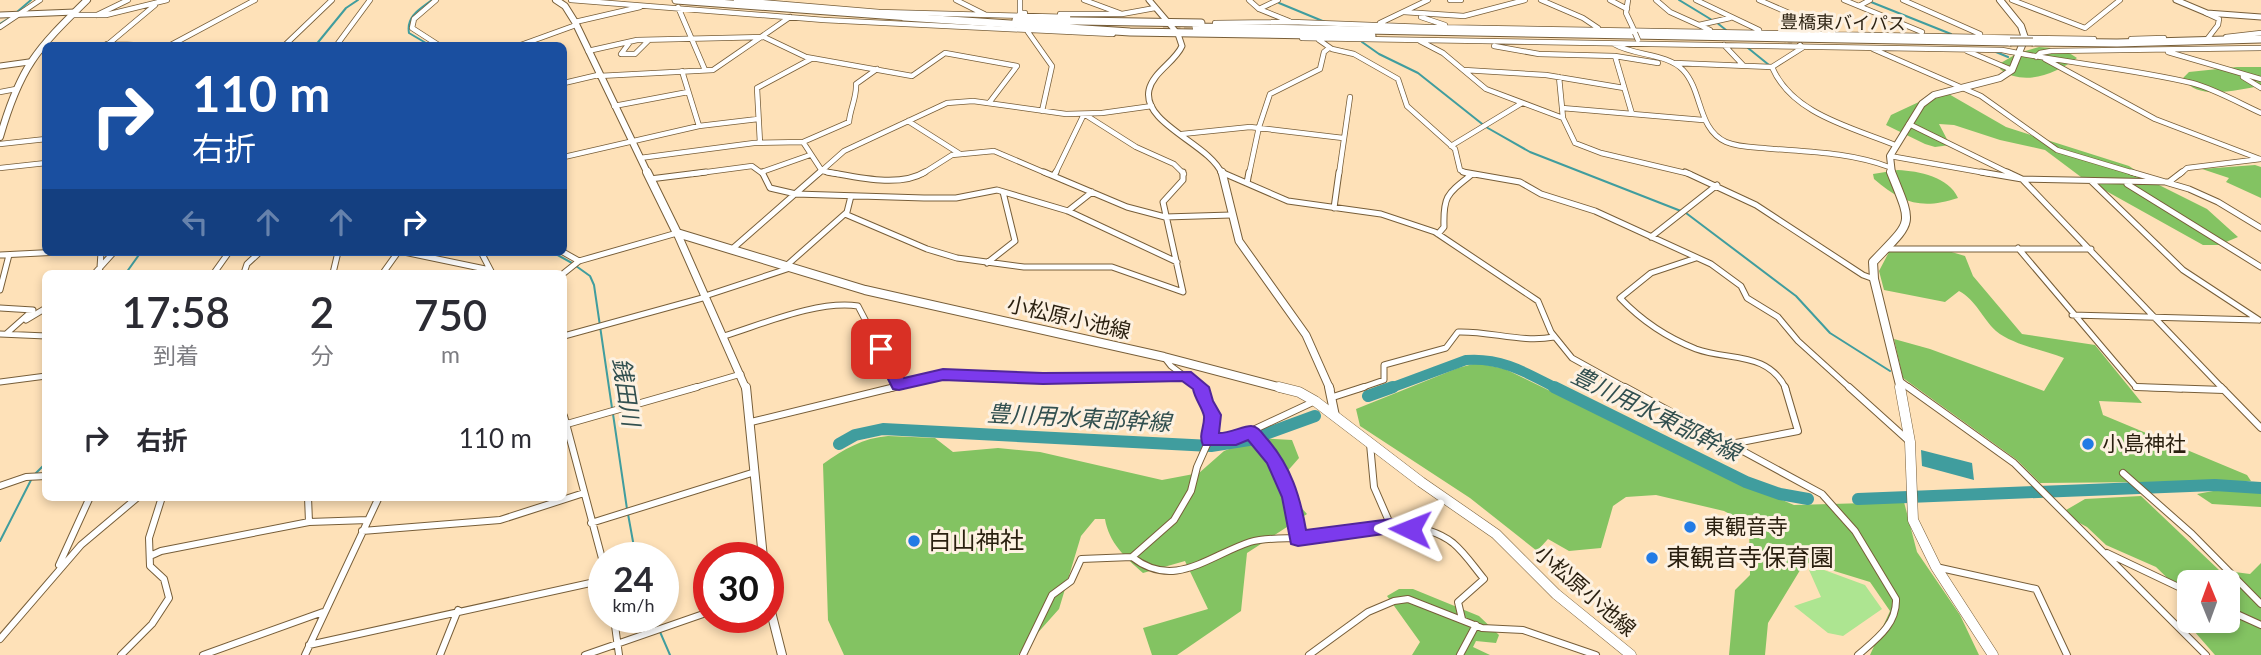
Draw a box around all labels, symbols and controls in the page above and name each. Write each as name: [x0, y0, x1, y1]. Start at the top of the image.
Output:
street label: 豊橋東バイパス: [1780, 10, 1906, 34]
text: 110 m: [192, 64, 330, 122]
icon: right: [77, 70, 168, 161]
text: 右折: [192, 128, 256, 167]
icon: left: [176, 203, 214, 241]
icon: ahead: [249, 203, 287, 241]
icon: ahead: [322, 203, 360, 241]
icon: right: [395, 203, 433, 241]
text: 17:58: [122, 287, 230, 337]
text: 2: [310, 287, 334, 337]
text: 750: [414, 290, 487, 340]
street label: 小松原小池線: [1005, 290, 1134, 343]
pin: [851, 319, 911, 379]
icon: arrive: [862, 330, 900, 368]
text: m: [441, 340, 460, 368]
text: 到着: [153, 341, 199, 369]
text: 分: [310, 341, 333, 369]
water label: 銭田川: [608, 356, 647, 431]
water label: 豊川用水東部幹線: [1568, 360, 1748, 467]
water label: 豊川用水東部幹線: [986, 398, 1175, 436]
icon: right: [77, 419, 115, 457]
text: 110 m: [459, 422, 532, 454]
text: 右折: [136, 424, 188, 456]
place label: 小島神社: [2102, 430, 2186, 455]
marker: 小島神社: [2080, 436, 2096, 452]
position arrow: [1373, 492, 1447, 566]
place label: 東観音寺: [1704, 513, 1788, 538]
marker: 東観音寺: [1682, 519, 1698, 535]
place label: 白山神社: [928, 525, 1024, 554]
marker: 白山神社: [906, 533, 922, 549]
street label: 小松原小池線: [1530, 539, 1642, 641]
speed limit sign: 30: [693, 542, 784, 633]
place label: 東観音寺保育園: [1666, 542, 1834, 571]
marker: 東観音寺保育園: [1644, 550, 1660, 566]
text: 24: [613, 557, 654, 599]
north arrow: [2177, 570, 2240, 634]
map controls: [2177, 570, 2240, 633]
text: km/h: [612, 594, 655, 616]

